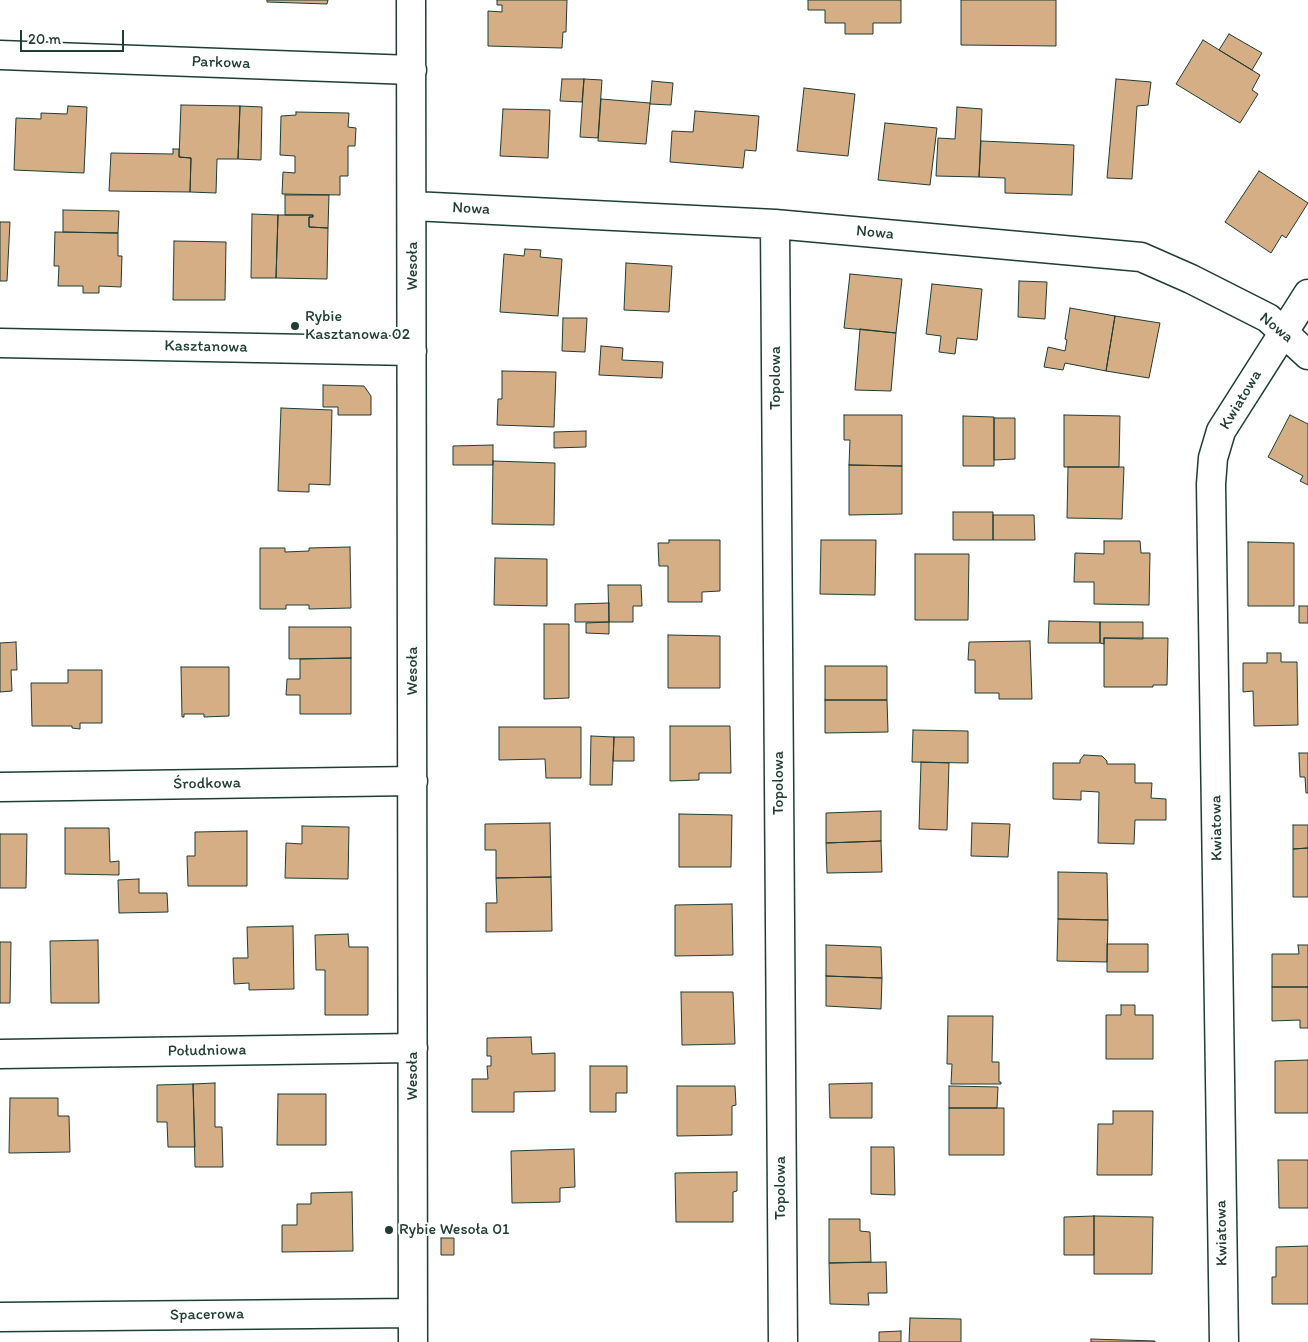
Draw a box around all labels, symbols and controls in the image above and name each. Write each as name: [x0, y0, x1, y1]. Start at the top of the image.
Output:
scale bar: [22, 20, 126, 52]
text: 20 m: [28, 30, 61, 48]
street label: Parkowa: [191, 52, 251, 74]
street label: Nowa: [452, 198, 490, 220]
street label: Nowa: [855, 222, 895, 244]
street label: Wesoła: [403, 242, 423, 290]
place label: Rybie Kasztanowa 02: [305, 307, 410, 345]
street label: Nowa: [1255, 309, 1297, 347]
marker: Rybie Kasztanowa 02: [289, 320, 301, 332]
street label: Kasztanowa: [164, 337, 248, 357]
street label: Topolowa: [766, 346, 786, 410]
street label: Kwiatowa: [1216, 367, 1266, 433]
street label: Wesoła: [403, 647, 423, 695]
street label: Topolowa: [769, 751, 789, 815]
street label: Środkowa: [173, 774, 241, 794]
street label: Kwiatowa: [1207, 795, 1227, 861]
street label: Południowa: [168, 1041, 246, 1061]
street label: Wesoła: [403, 1052, 423, 1100]
street label: Topolowa: [771, 1156, 791, 1220]
street label: Kwiatowa: [1212, 1200, 1232, 1266]
place label: Rybie Wesoła 01: [399, 1220, 509, 1240]
marker: Rybie Wesoła 01: [383, 1224, 395, 1236]
street label: Spacerowa: [170, 1305, 244, 1325]

